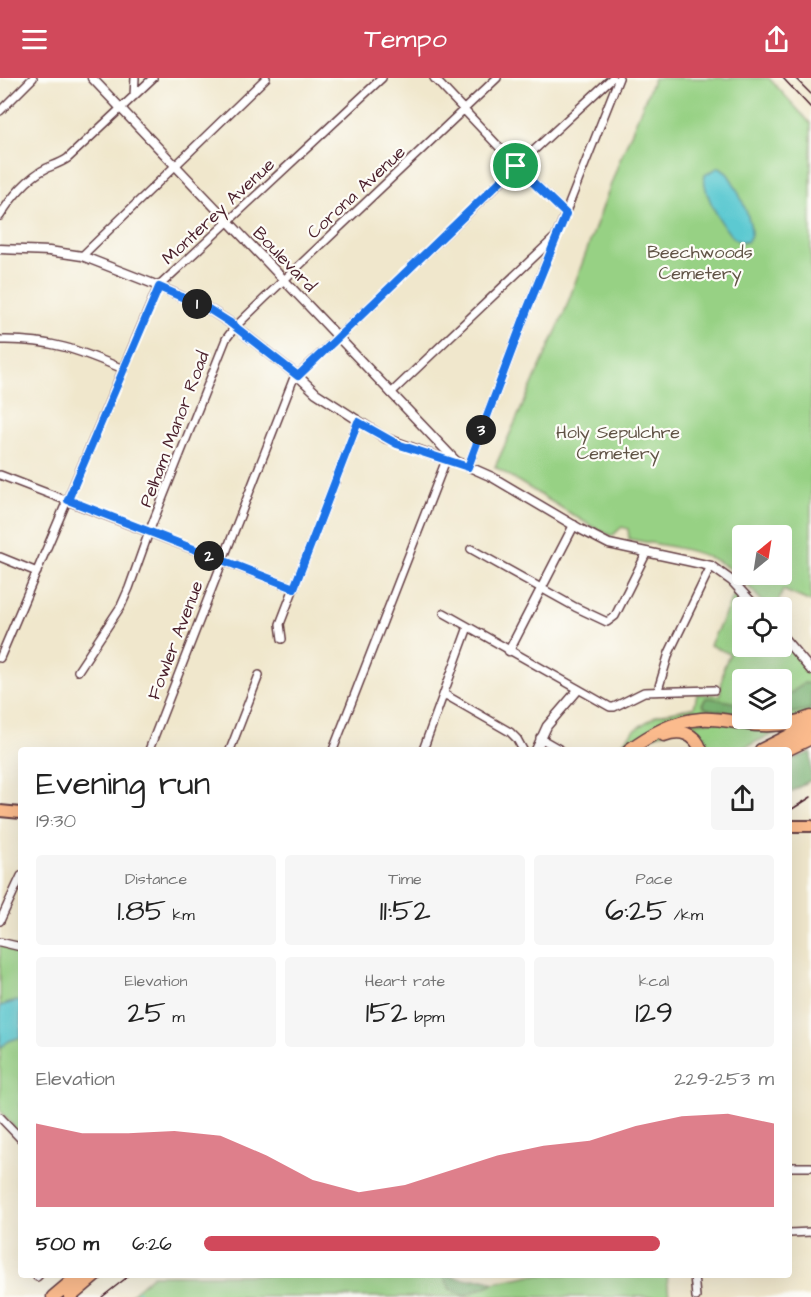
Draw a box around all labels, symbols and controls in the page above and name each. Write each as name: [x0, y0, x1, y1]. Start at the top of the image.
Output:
text: Tempo: [364, 20, 447, 58]
icon: menu: [18, 23, 51, 56]
icon: share: [760, 23, 793, 56]
street label: Corona Avenue: [301, 140, 411, 245]
pin: [490, 140, 541, 191]
icon: arrive: [499, 149, 532, 182]
street label: Monterey Avenue: [156, 152, 281, 271]
street label: Boulevard: [247, 221, 322, 298]
park label: Beechwoods Cemetery: [647, 240, 753, 287]
pin: 1: [182, 289, 212, 319]
text: 1: [196, 293, 198, 315]
street label: Pelham Manor Road: [133, 348, 216, 511]
pin: 3: [466, 415, 496, 445]
text: 3: [477, 419, 485, 441]
park label: Holy Sepulchre Cemetery: [556, 420, 680, 467]
north arrow: [732, 525, 792, 585]
map controls: [732, 525, 792, 729]
pin: 2: [194, 541, 224, 571]
text: 2: [204, 545, 214, 567]
street label: Fowler Avenue: [141, 577, 210, 703]
button: locate: [732, 597, 792, 657]
button: layers: [732, 669, 792, 729]
text: Evening run: [36, 761, 210, 807]
button: share: [711, 767, 774, 830]
text: 19:30: [36, 807, 76, 835]
text: Distance: [125, 868, 187, 890]
text: Time: [388, 868, 422, 890]
text: Pace: [635, 868, 673, 890]
text: 1.85: [117, 890, 166, 932]
text: 11:52: [379, 890, 431, 932]
text: 6:25: [605, 890, 667, 932]
text: km: [166, 904, 195, 926]
text: /km: [667, 904, 703, 926]
text: Elevation: [125, 970, 187, 992]
text: Heart rate: [365, 970, 445, 992]
text: kcal: [639, 970, 669, 992]
text: 25: [127, 992, 166, 1034]
text: 152: [366, 992, 408, 1034]
text: 129: [635, 992, 673, 1034]
text: m: [166, 1006, 185, 1028]
text: bpm: [408, 1006, 445, 1028]
text: Elevation: [36, 1065, 115, 1093]
text: 229–253 m: [674, 1065, 774, 1093]
text: 500 m: [36, 1230, 99, 1258]
text: 6:26: [132, 1230, 172, 1258]

